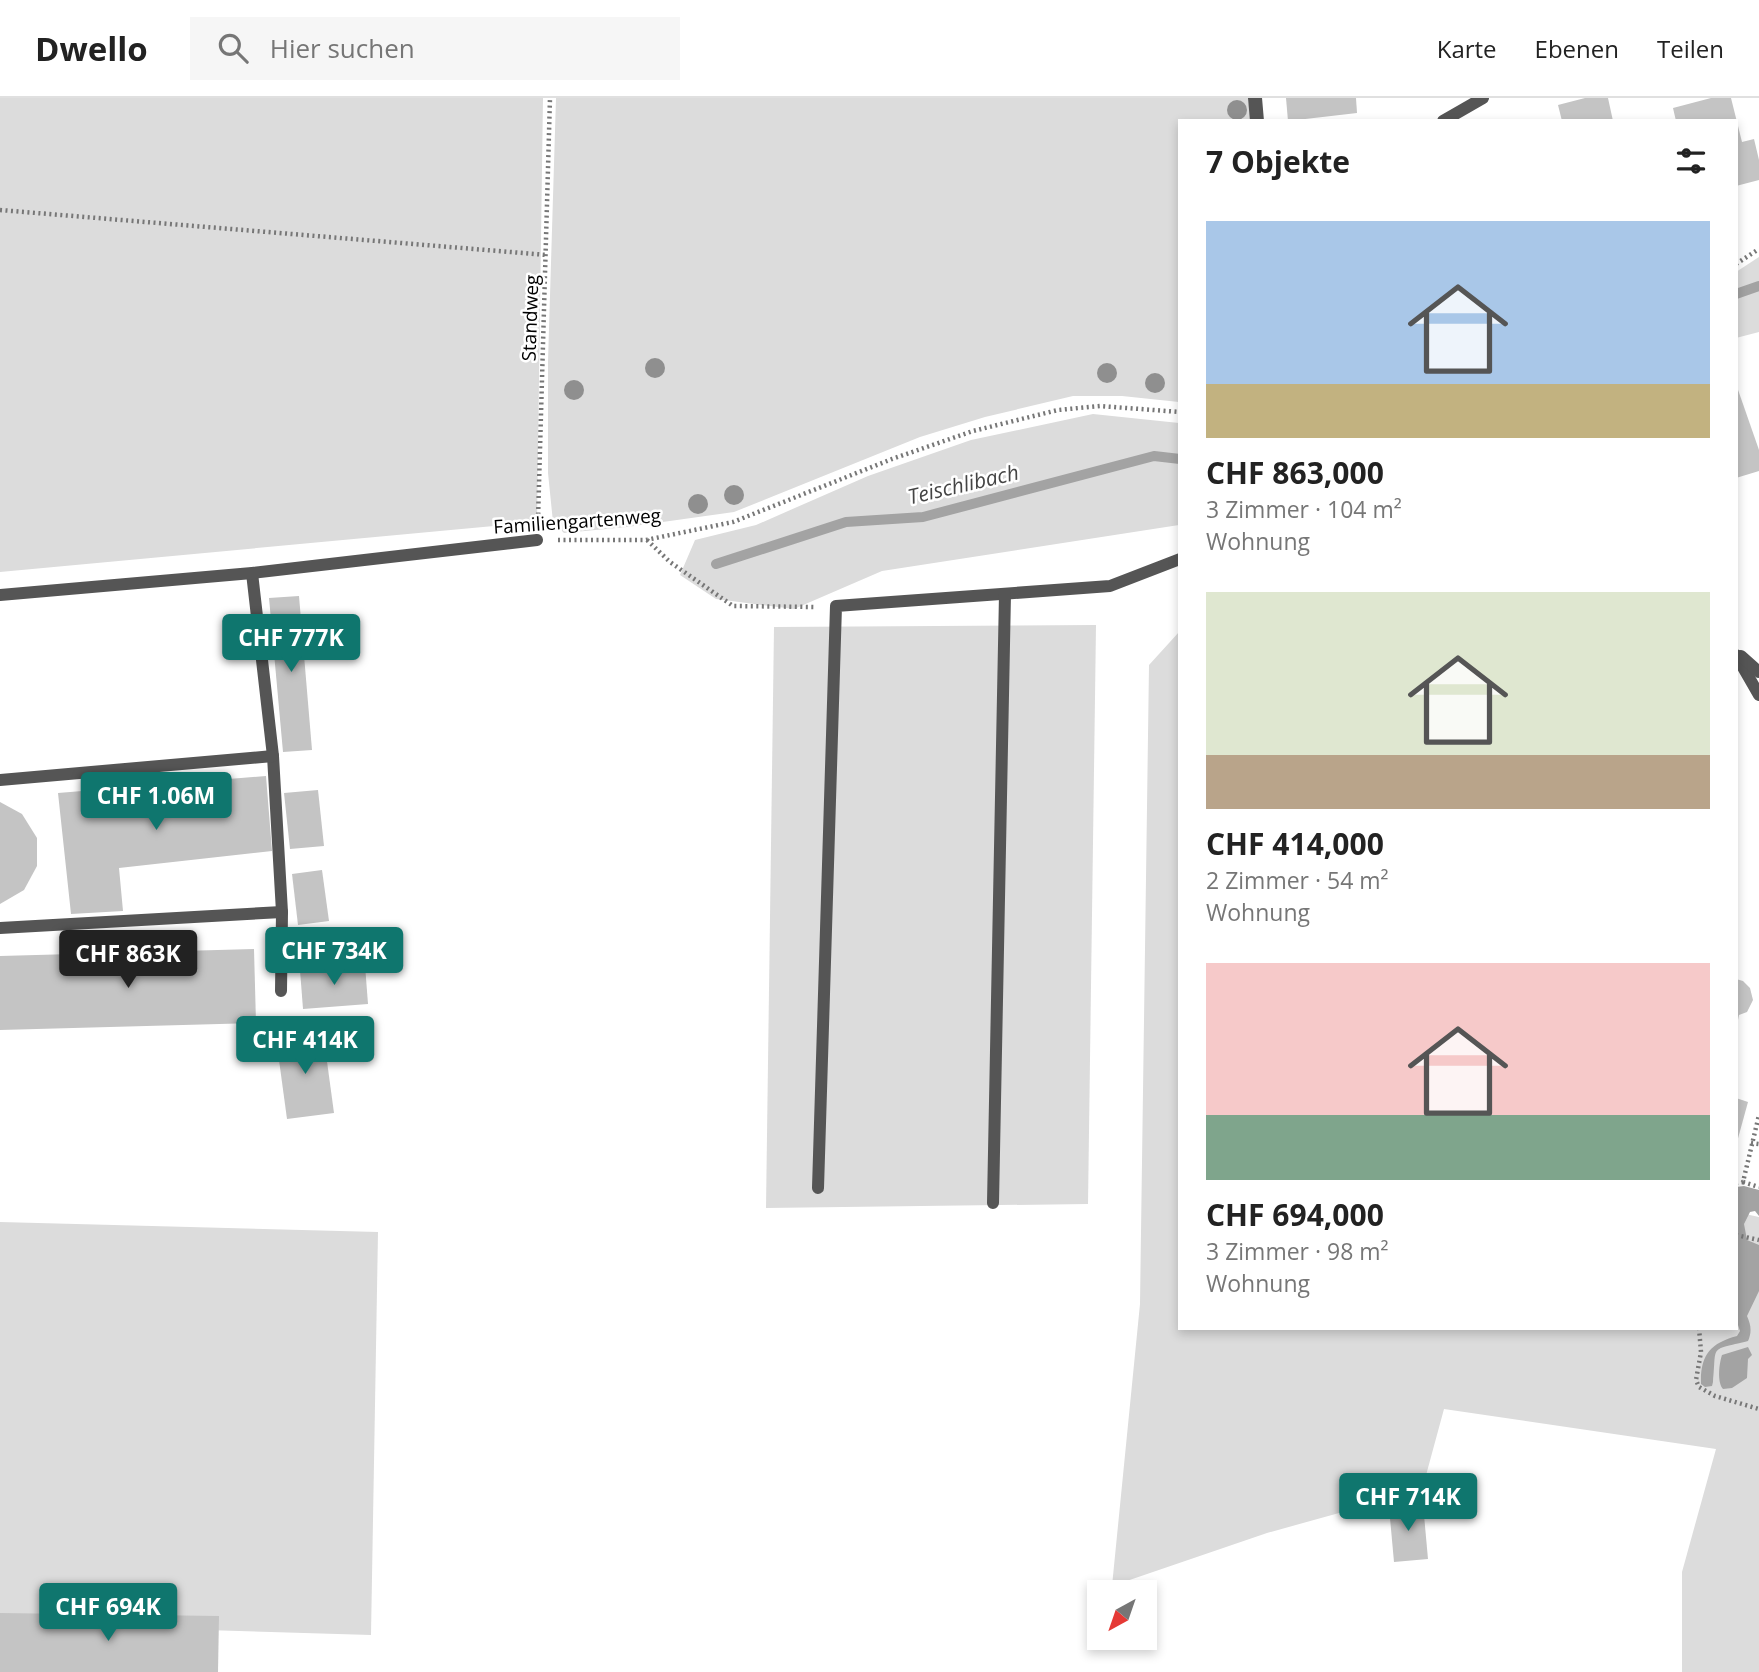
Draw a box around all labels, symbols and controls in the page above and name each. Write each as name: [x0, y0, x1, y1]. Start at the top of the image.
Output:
search box: [190, 17, 680, 80]
text: Dwello: [35, 26, 148, 71]
icon: search: [214, 29, 252, 67]
text: Hier suchen: [270, 30, 415, 66]
text: Karte: [1437, 32, 1497, 65]
text: Ebenen: [1535, 32, 1619, 65]
text: Teilen: [1657, 32, 1724, 65]
text: 7 Objekte: [1206, 141, 1350, 182]
icon: filters: [1672, 142, 1710, 180]
icon: home: [1395, 266, 1521, 392]
street label: Standweg: [515, 274, 545, 362]
text: CHF 863,000: [1206, 452, 1384, 493]
water label: Teischlibach: [905, 458, 1021, 510]
text: 3 Zimmer · 104 m²: [1206, 493, 1402, 525]
street label: Familiengartenweg: [492, 502, 662, 540]
text: Wohnung: [1206, 525, 1310, 557]
pin: CHF 777K: [219, 614, 363, 674]
text: CHF 777K: [238, 621, 344, 653]
icon: home: [1395, 637, 1521, 763]
pin: CHF 1.06M: [76, 772, 236, 832]
text: CHF 1.06M: [97, 779, 215, 811]
text: CHF 414,000: [1206, 823, 1384, 864]
text: 2 Zimmer · 54 m²: [1206, 864, 1389, 896]
text: Wohnung: [1206, 896, 1310, 928]
pin: CHF 734K: [262, 928, 406, 987]
pin: CHF 863K: [56, 930, 200, 990]
text: CHF 734K: [281, 934, 387, 966]
text: CHF 863K: [75, 937, 181, 969]
icon: home: [1395, 1008, 1521, 1134]
pin: CHF 414K: [233, 1016, 377, 1076]
text: CHF 414K: [252, 1023, 358, 1055]
text: CHF 694,000: [1206, 1194, 1384, 1235]
text: 3 Zimmer · 98 m²: [1206, 1235, 1389, 1267]
text: Wohnung: [1206, 1267, 1310, 1299]
pin: CHF 714K: [1336, 1474, 1480, 1533]
text: CHF 714K: [1355, 1480, 1461, 1512]
north arrow: [1087, 1580, 1157, 1650]
map controls: [1087, 1580, 1157, 1650]
pin: CHF 694K: [36, 1584, 180, 1643]
text: CHF 694K: [55, 1590, 161, 1622]

